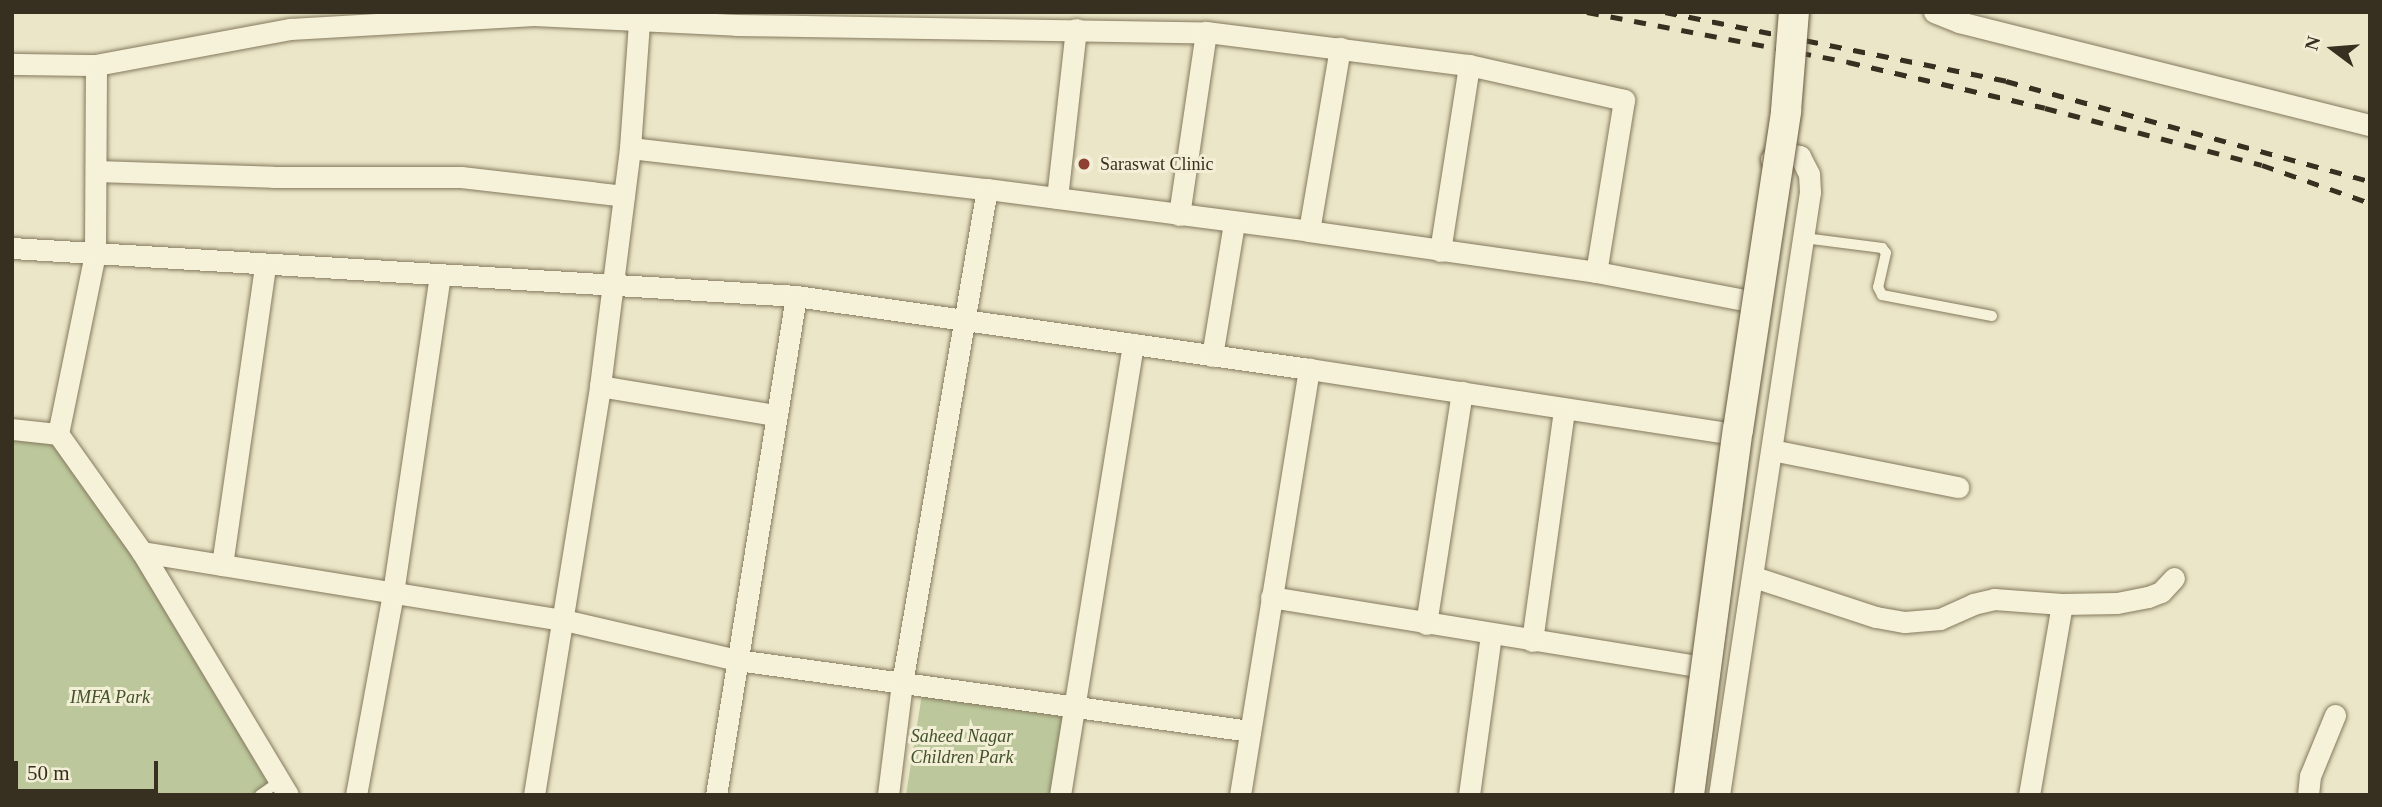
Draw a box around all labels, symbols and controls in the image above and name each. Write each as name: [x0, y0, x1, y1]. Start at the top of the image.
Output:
north arrow: [2298, 14, 2368, 84]
text: N: [2300, 34, 2324, 53]
place label: Saraswat Clinic: [1100, 153, 1213, 175]
marker: Saraswat Clinic: [1074, 154, 1094, 174]
park label: IMFA Park: [70, 686, 150, 708]
park label: Saheed Nagar Children Park: [911, 726, 1013, 768]
scale bar: [18, 748, 161, 792]
text: 50 m: [27, 761, 70, 785]

